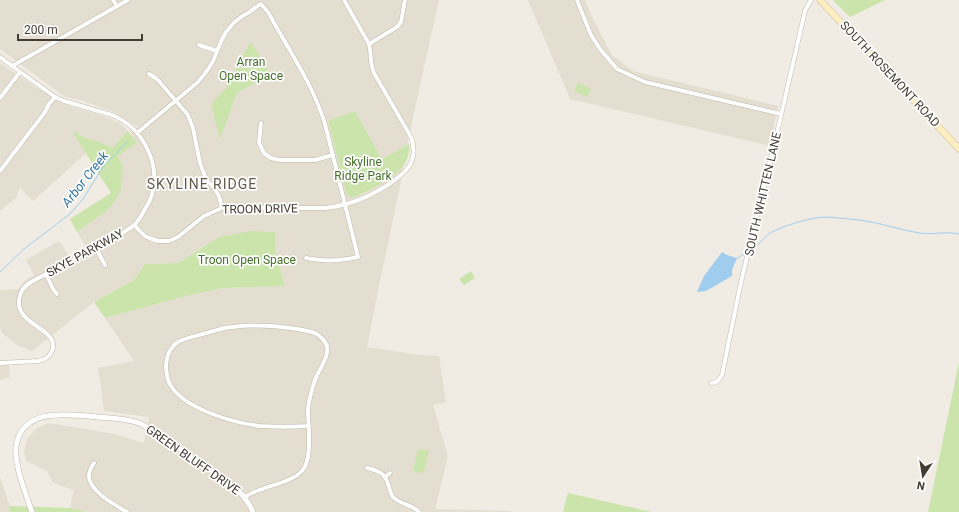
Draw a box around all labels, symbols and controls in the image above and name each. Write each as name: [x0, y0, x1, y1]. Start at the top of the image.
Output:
scale bar: [18, 16, 142, 42]
street label: SOUTH ROSEMONT ROAD: [837, 18, 943, 130]
text: 200 m: [24, 23, 58, 37]
park label: Arran Open Space: [219, 55, 283, 83]
street label: SOUTH WHITTEN LANE: [742, 131, 784, 257]
water label: Arbor Creek: [58, 148, 112, 211]
park label: Skyline Ridge Park: [334, 155, 393, 183]
district label: SKYLINE RIDGE: [147, 176, 257, 192]
street label: TROON DRIVE: [222, 201, 298, 217]
street label: SKYE PARKWAY: [44, 226, 127, 280]
park label: Troon Open Space: [198, 253, 296, 267]
street label: GREEN BLUFF DRIVE: [143, 422, 243, 498]
north arrow: [903, 456, 943, 496]
text: N: [916, 478, 926, 492]

